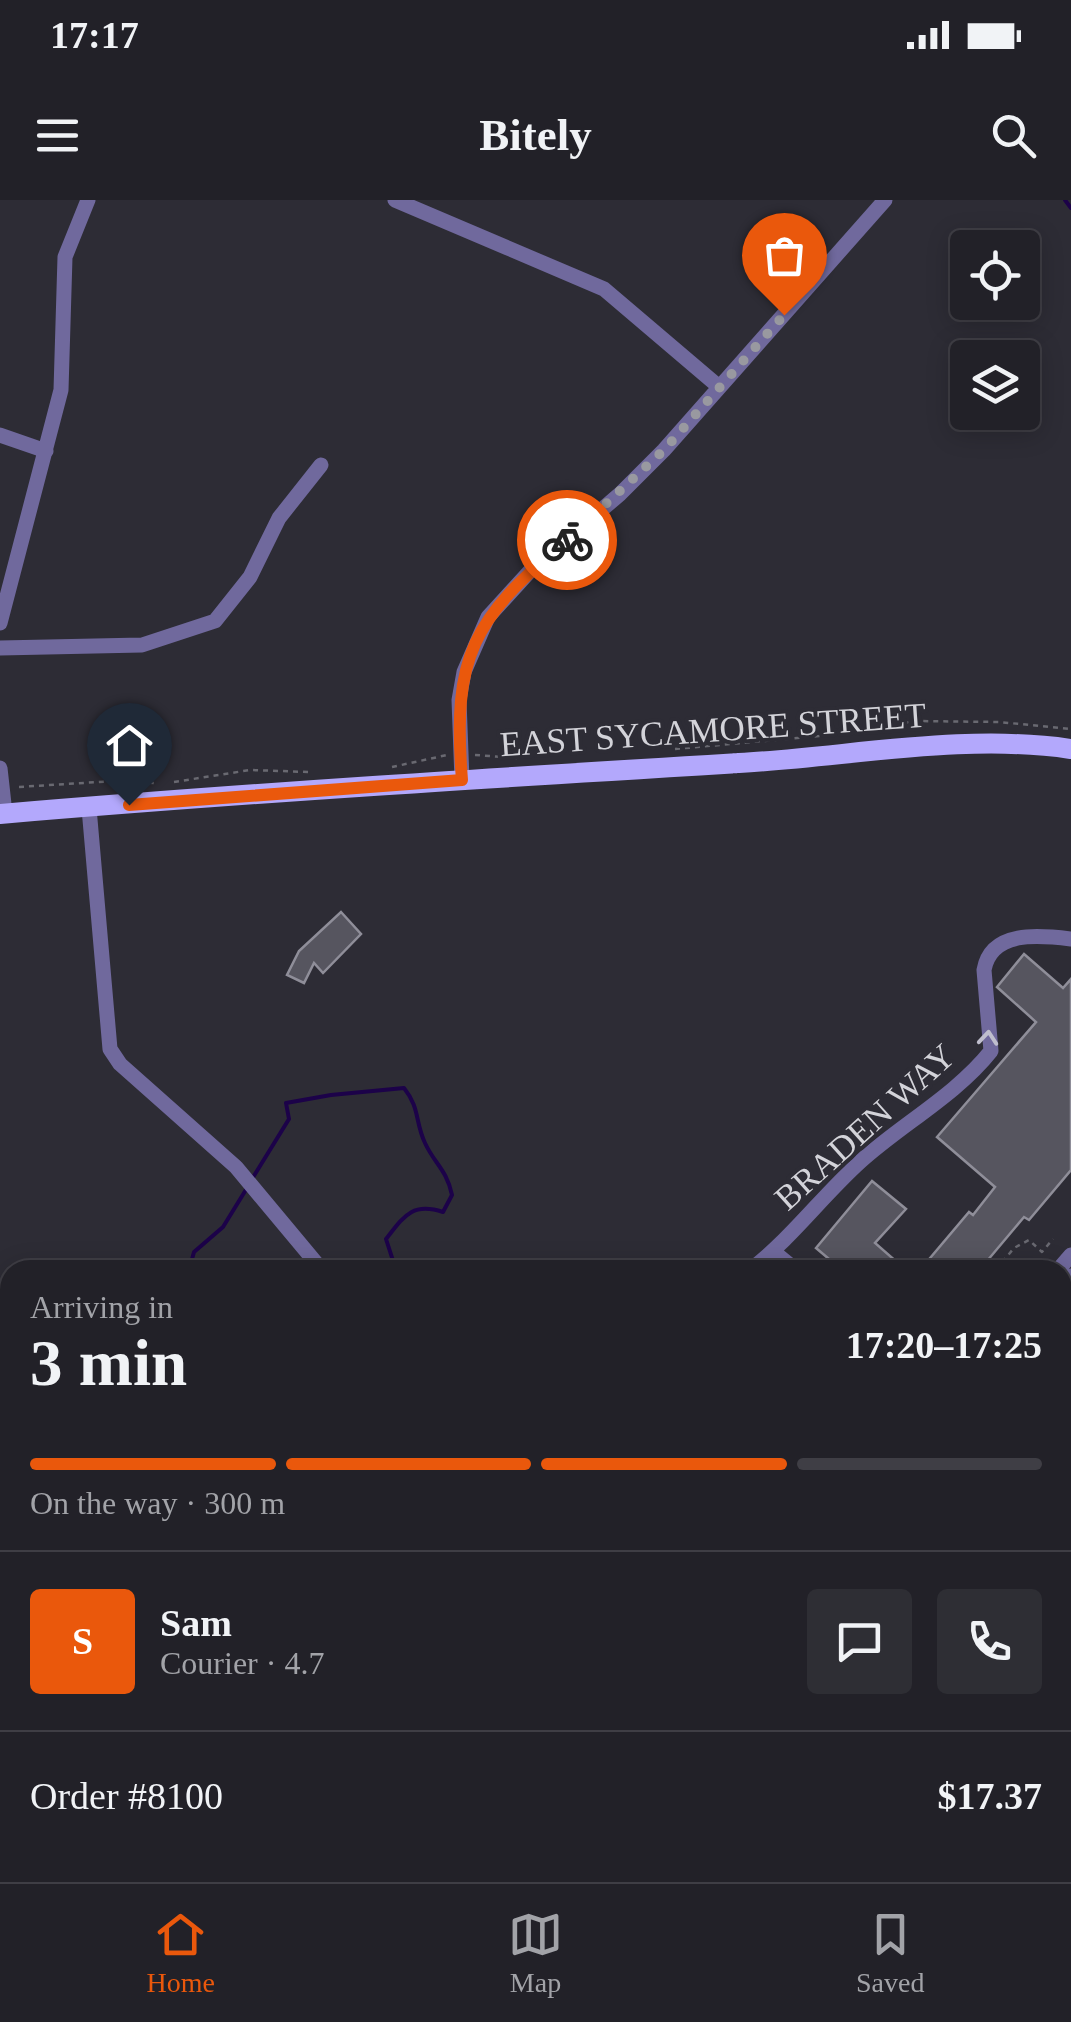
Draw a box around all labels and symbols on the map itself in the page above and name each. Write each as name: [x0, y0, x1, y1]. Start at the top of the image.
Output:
pin: [742, 213, 827, 316]
courier: [517, 490, 617, 590]
street label: EAST SYCAMORE STREET: [499, 696, 927, 764]
pin: [87, 703, 172, 806]
one-way arrow: [977, 1030, 999, 1046]
street label: BRADEN WAY: [767, 1036, 963, 1218]

